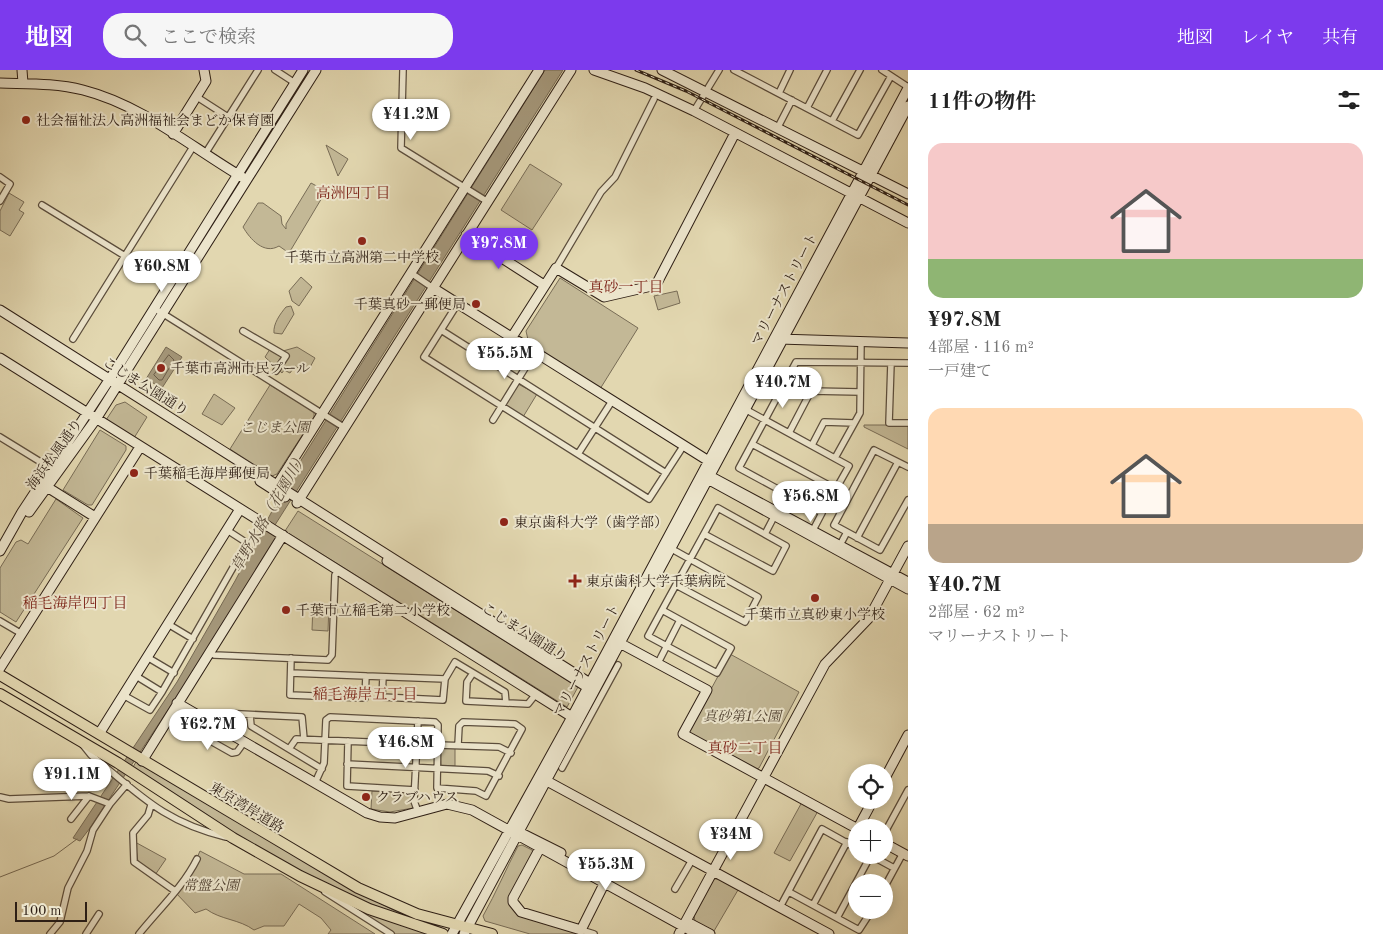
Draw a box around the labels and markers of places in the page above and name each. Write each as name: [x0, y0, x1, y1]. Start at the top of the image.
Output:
pin: ¥41.2M: [370, 98, 452, 141]
place label: 社会福祉法人高洲福祉会まどか保育園: [36, 113, 274, 128]
marker: 社会福祉法人高洲福祉会まどか保育園: [20, 114, 32, 126]
pin: ¥97.8M: [458, 228, 540, 270]
marker: 千葉市立高洲第二中学校: [356, 235, 368, 247]
pin: ¥60.8M: [121, 250, 203, 293]
place label: 千葉市立高洲第二中学校: [285, 250, 439, 265]
place label: 千葉真砂一郵便局: [354, 297, 466, 312]
marker: 千葉真砂一郵便局: [470, 298, 482, 310]
pin: ¥55.5M: [464, 338, 546, 380]
place label: 千葉市高洲市民プール: [171, 361, 310, 376]
marker: 千葉市高洲市民プール: [155, 362, 167, 374]
pin: ¥40.7M: [742, 366, 824, 409]
place label: 千葉稲毛海岸郵便局: [144, 466, 270, 481]
marker: 千葉稲毛海岸郵便局: [128, 467, 140, 479]
pin: ¥56.8M: [770, 480, 852, 523]
place label: 東京歯科大学（歯学部）: [514, 515, 668, 530]
marker: 東京歯科大学（歯学部）: [498, 516, 510, 528]
marker: 東京歯科大学千葉病院: [568, 574, 582, 588]
place label: 東京歯科大学千葉病院: [586, 574, 726, 589]
marker: 千葉市立真砂東小学校: [809, 592, 821, 604]
place label: 千葉市立稲毛第二小学校: [296, 603, 450, 618]
marker: 千葉市立稲毛第二小学校: [280, 604, 292, 616]
place label: 千葉市立真砂東小学校: [745, 607, 885, 622]
pin: ¥62.7M: [167, 708, 249, 751]
pin: ¥46.8M: [365, 726, 447, 769]
pin: ¥91.1M: [31, 758, 113, 801]
place label: クラブハウス: [376, 790, 458, 805]
marker: クラブハウス: [360, 791, 372, 803]
pin: ¥34M: [701, 818, 761, 861]
pin: ¥55.3M: [565, 848, 647, 891]

